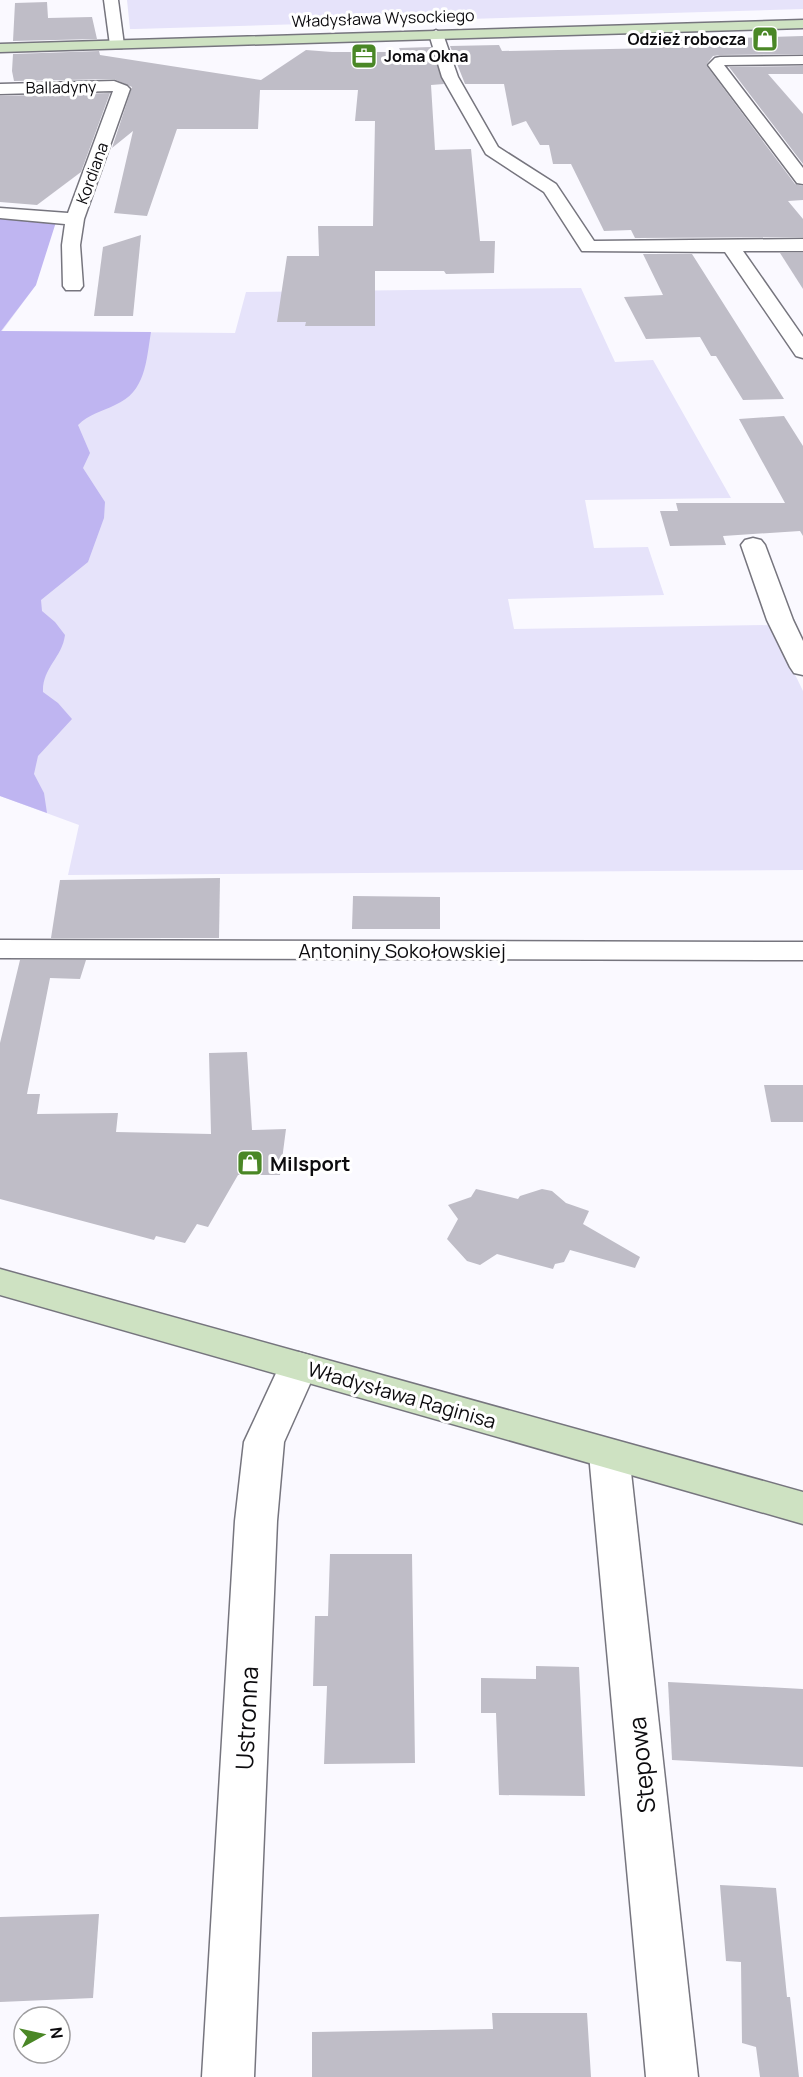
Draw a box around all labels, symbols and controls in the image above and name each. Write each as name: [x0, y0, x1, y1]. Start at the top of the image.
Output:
street label: Władysława Wysockiego: [291, 4, 475, 32]
shop icon: Odzież robocza: [750, 24, 780, 54]
place label: Odzież robocza: [627, 28, 746, 50]
office icon: Joma Okna: [349, 41, 379, 71]
place label: Joma Okna: [384, 45, 469, 67]
street label: Balladyny: [26, 75, 97, 99]
street label: Kordiana: [71, 139, 113, 207]
street label: Antoniny Sokołowskiej: [298, 937, 506, 964]
shop icon: Milsport: [235, 1148, 265, 1178]
place label: Milsport: [270, 1150, 350, 1177]
street label: Władysława Raginisa: [305, 1355, 499, 1435]
street label: Ustronna: [227, 1665, 265, 1771]
street label: Stepowa: [620, 1715, 662, 1815]
north arrow: [12, 2005, 72, 2065]
text: N: [45, 2026, 69, 2040]

